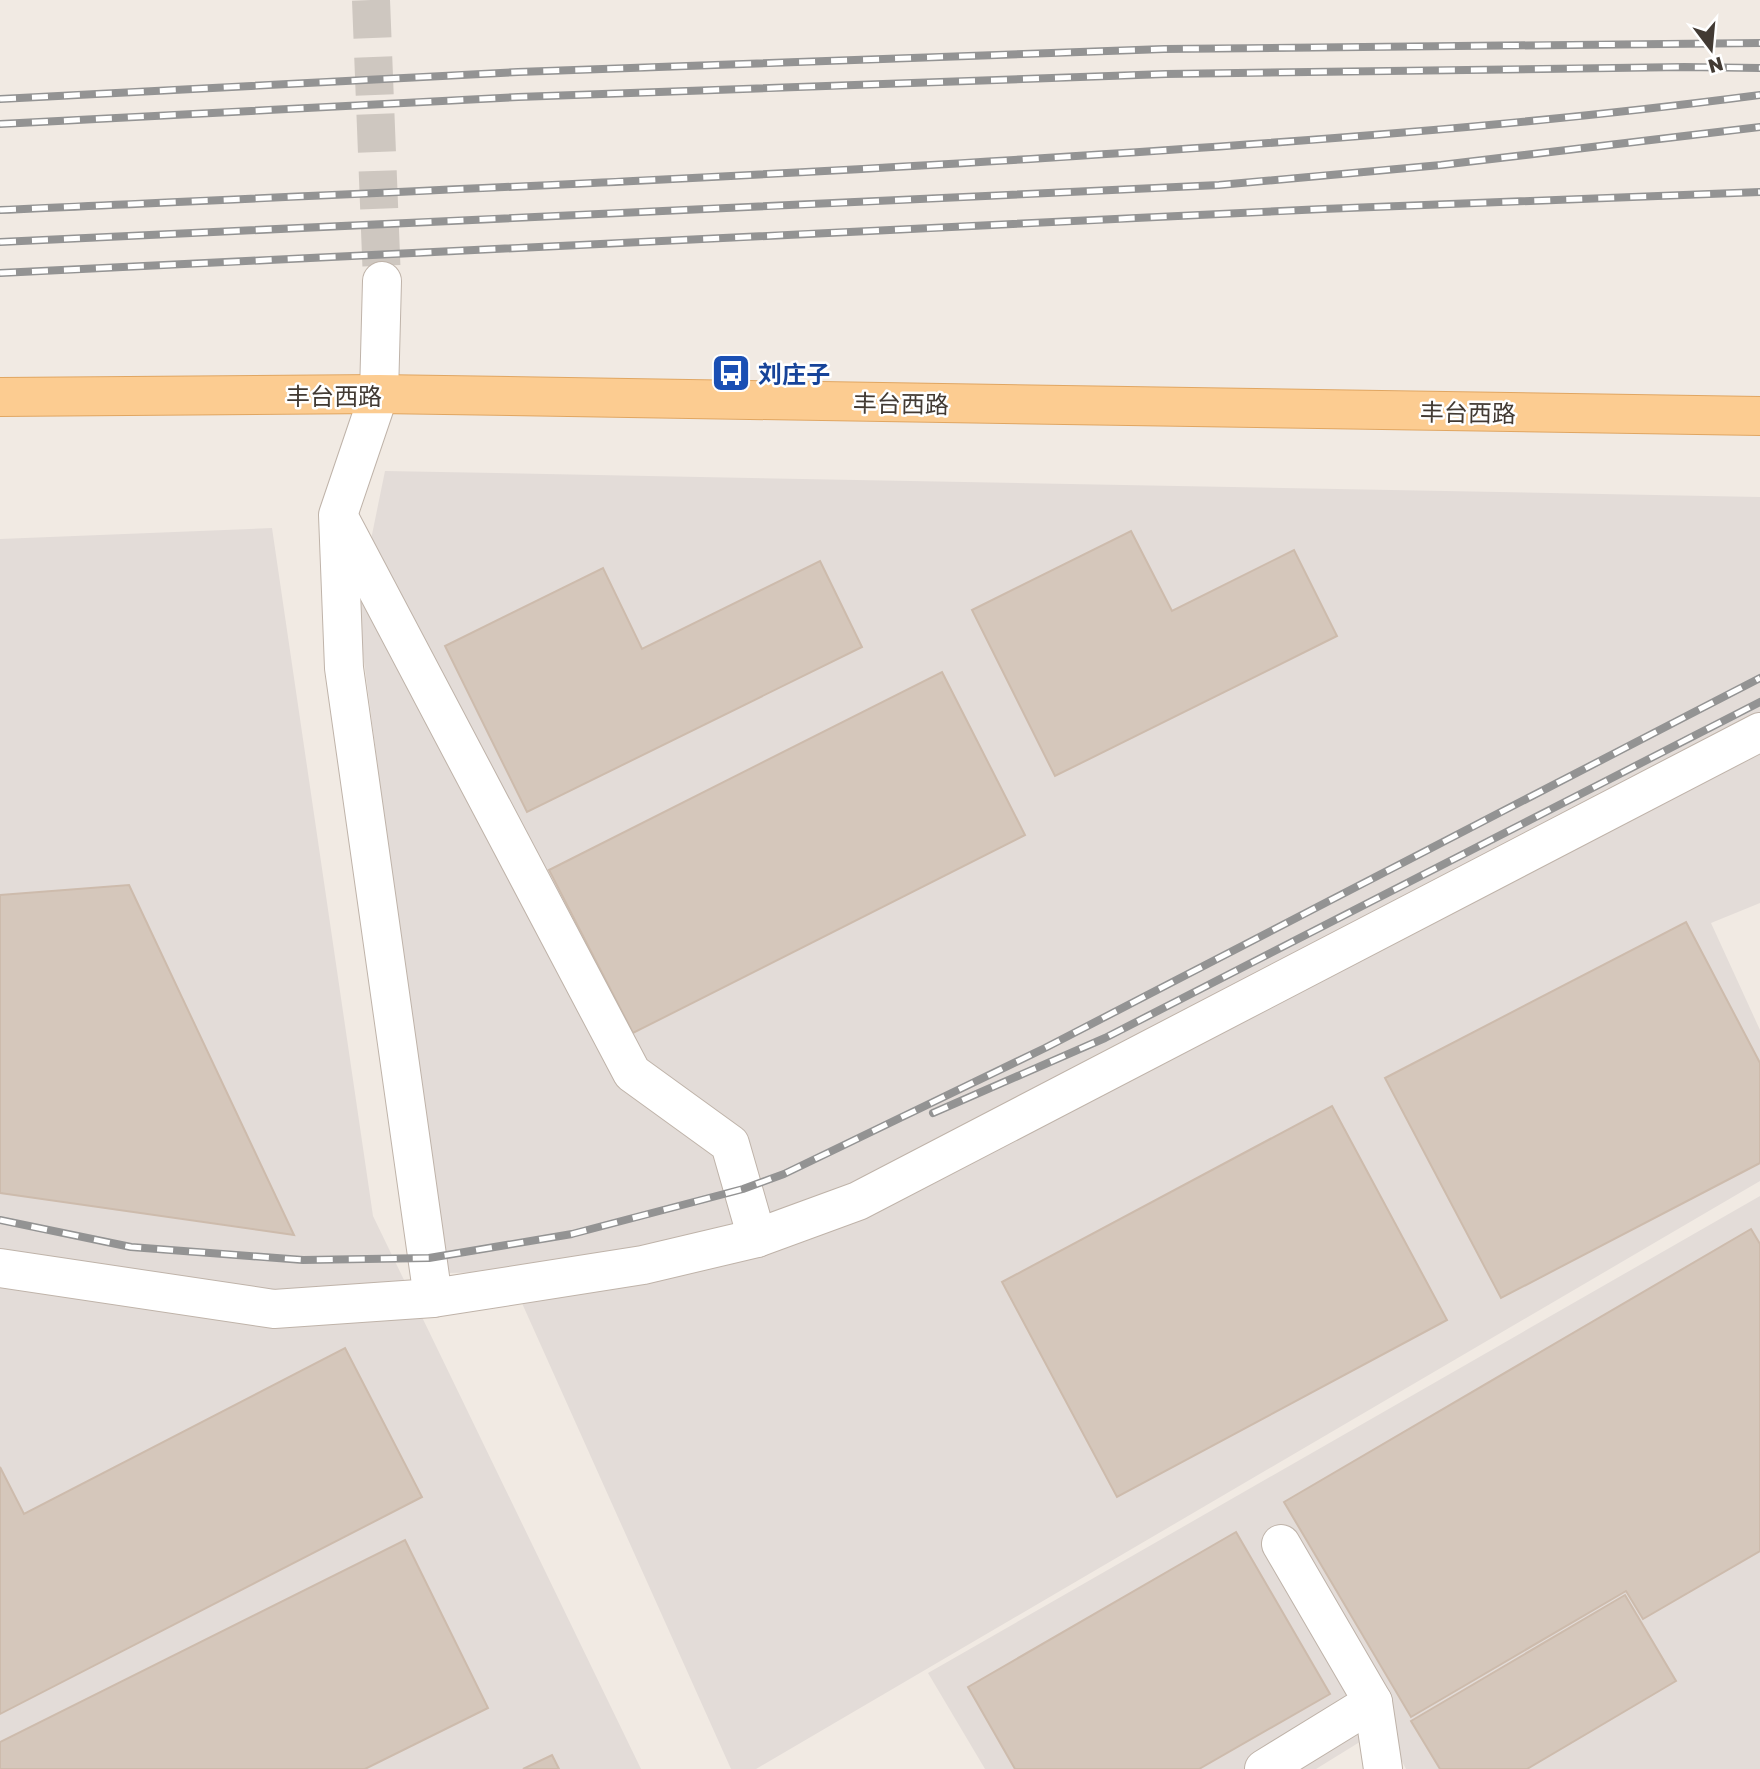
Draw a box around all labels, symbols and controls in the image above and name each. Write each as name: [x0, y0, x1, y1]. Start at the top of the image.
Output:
north arrow: [1676, 14, 1746, 84]
text: N: [1706, 53, 1726, 79]
bus stop icon: 刘庄子: [710, 352, 752, 394]
place label: 刘庄子: [758, 359, 830, 388]
street label: 丰台西路: [286, 381, 382, 410]
street label: 丰台西路: [853, 388, 949, 418]
street label: 丰台西路: [1420, 397, 1516, 427]

